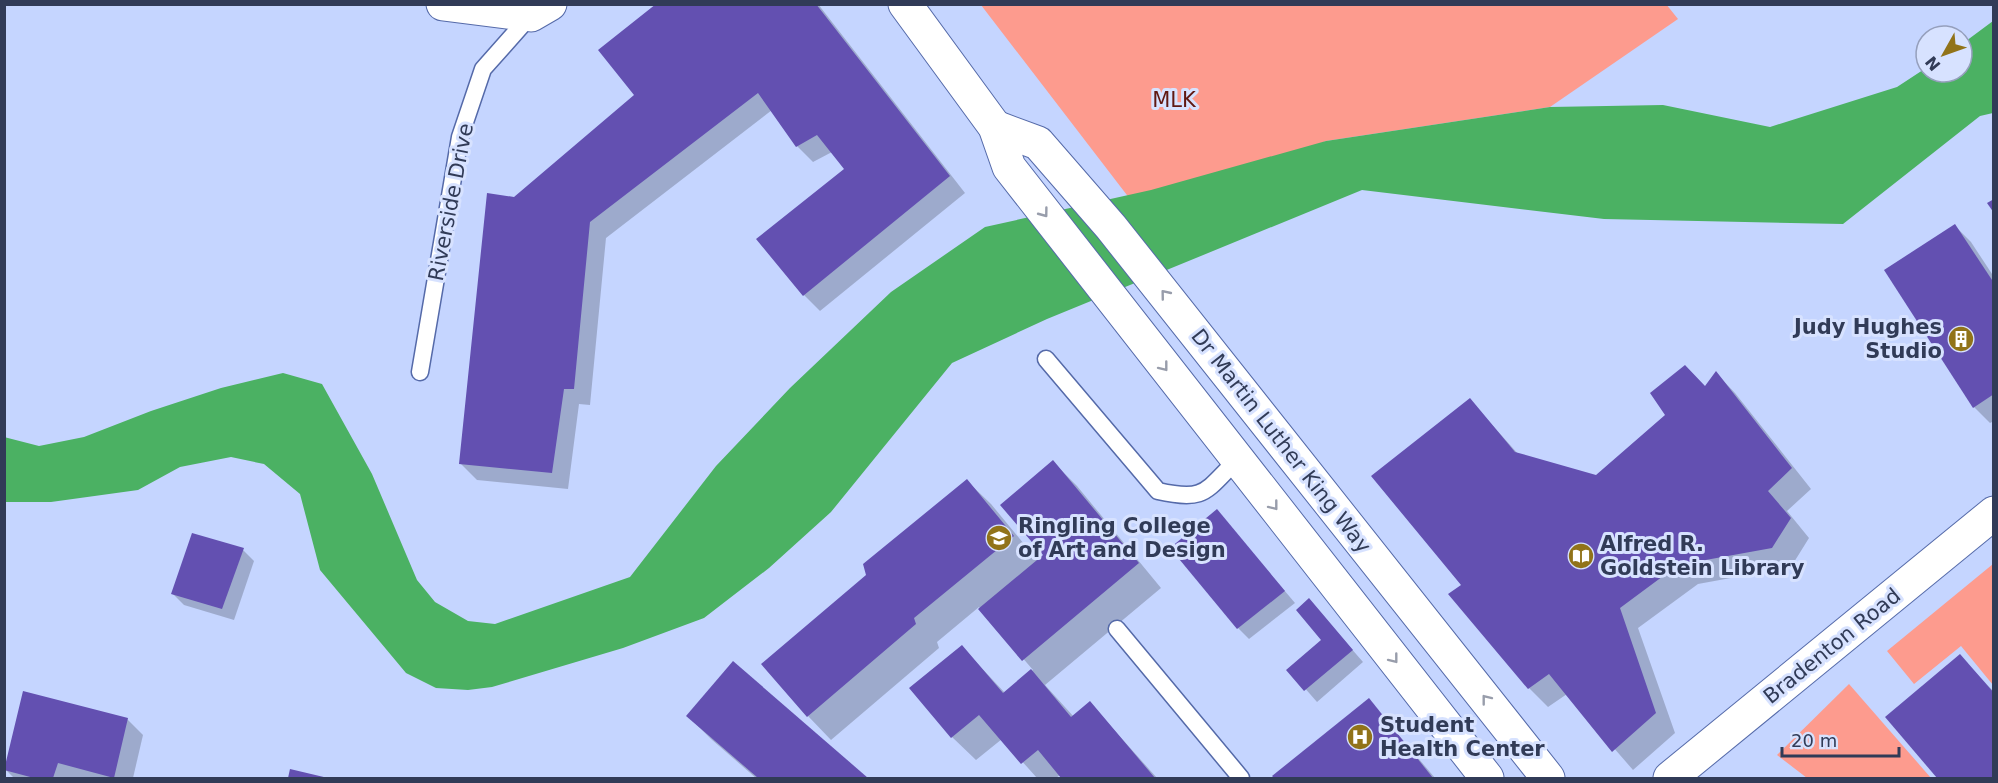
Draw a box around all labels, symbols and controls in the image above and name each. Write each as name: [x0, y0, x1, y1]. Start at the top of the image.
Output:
north arrow: [1914, 24, 1974, 84]
text: N: [1921, 52, 1944, 75]
park label: MLK: [1152, 88, 1197, 112]
street label: Riverside Drive: [424, 121, 478, 283]
one-way arrow: [1037, 207, 1048, 218]
one-way arrow: [1161, 290, 1172, 301]
place label: Judy Hughes Studio: [1792, 315, 1942, 363]
street label: Dr Martin Luther King Way: [1186, 324, 1376, 558]
building icon: Judy Hughes Studio: [1946, 324, 1976, 354]
one-way arrow: [1157, 360, 1168, 371]
one-way arrow: [1266, 499, 1277, 510]
place label: Ringling College of Art and Design: [1018, 514, 1226, 562]
school or university icon: Ringling College of Art and Design: [984, 523, 1014, 553]
place label: Alfred R. Goldstein Library: [1600, 532, 1805, 580]
library icon: Alfred R. Goldstein Library: [1566, 541, 1596, 571]
street label: Bradenton Road: [1759, 583, 1905, 709]
one-way arrow: [1386, 652, 1397, 663]
one-way arrow: [1483, 695, 1494, 706]
place label: Student Health Center: [1380, 713, 1545, 761]
scale bar: [1782, 720, 1899, 758]
hospital icon: Student Health Center: [1345, 722, 1375, 752]
text: 20 m: [1791, 730, 1837, 751]

